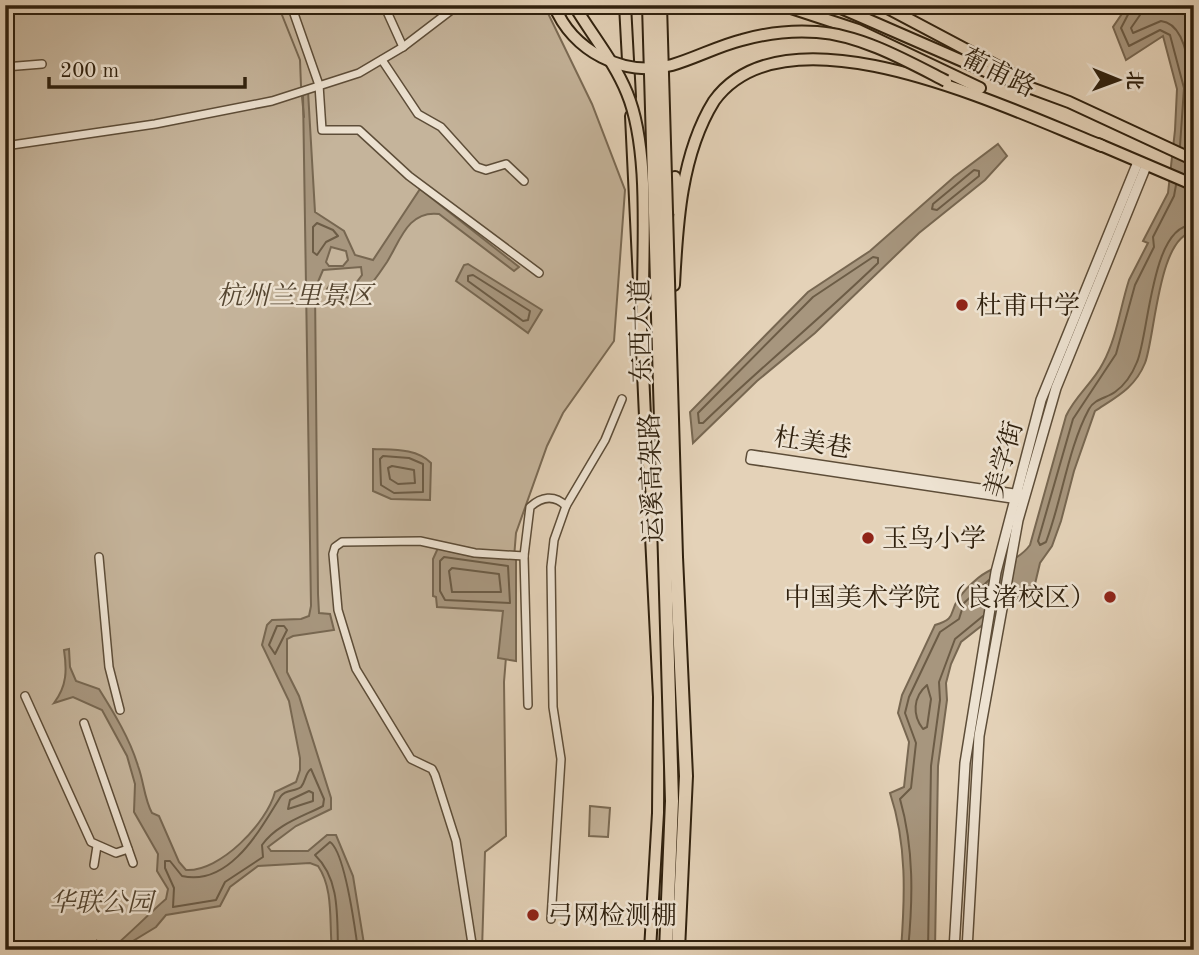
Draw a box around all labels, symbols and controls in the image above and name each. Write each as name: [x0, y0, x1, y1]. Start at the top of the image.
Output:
street label: 葡甫路: [957, 43, 1040, 103]
scale bar: [49, 46, 245, 90]
north arrow: [1084, 46, 1154, 116]
text: 200 m: [60, 61, 119, 82]
text: 北: [1123, 71, 1144, 90]
street label: 东西大道: [626, 279, 656, 383]
park label: 杭州兰里景区: [217, 282, 376, 310]
place label: 杜甫中学: [976, 292, 1080, 320]
marker: 杜甫中学: [954, 297, 970, 313]
street label: 运溪高架路: [635, 413, 668, 543]
street label: 美学街: [980, 418, 1028, 501]
street label: 杜美巷: [772, 423, 854, 463]
place label: 玉鸟小学: [882, 524, 986, 553]
marker: 玉鸟小学: [860, 530, 876, 546]
place label: 中国美术学院（良渚校区）: [784, 583, 1096, 612]
marker: 中国美术学院（良渚校区）: [1102, 589, 1118, 605]
park label: 华联公园: [49, 889, 157, 917]
place label: 弓网检测棚: [547, 902, 677, 930]
marker: 弓网检测棚: [525, 907, 541, 923]

